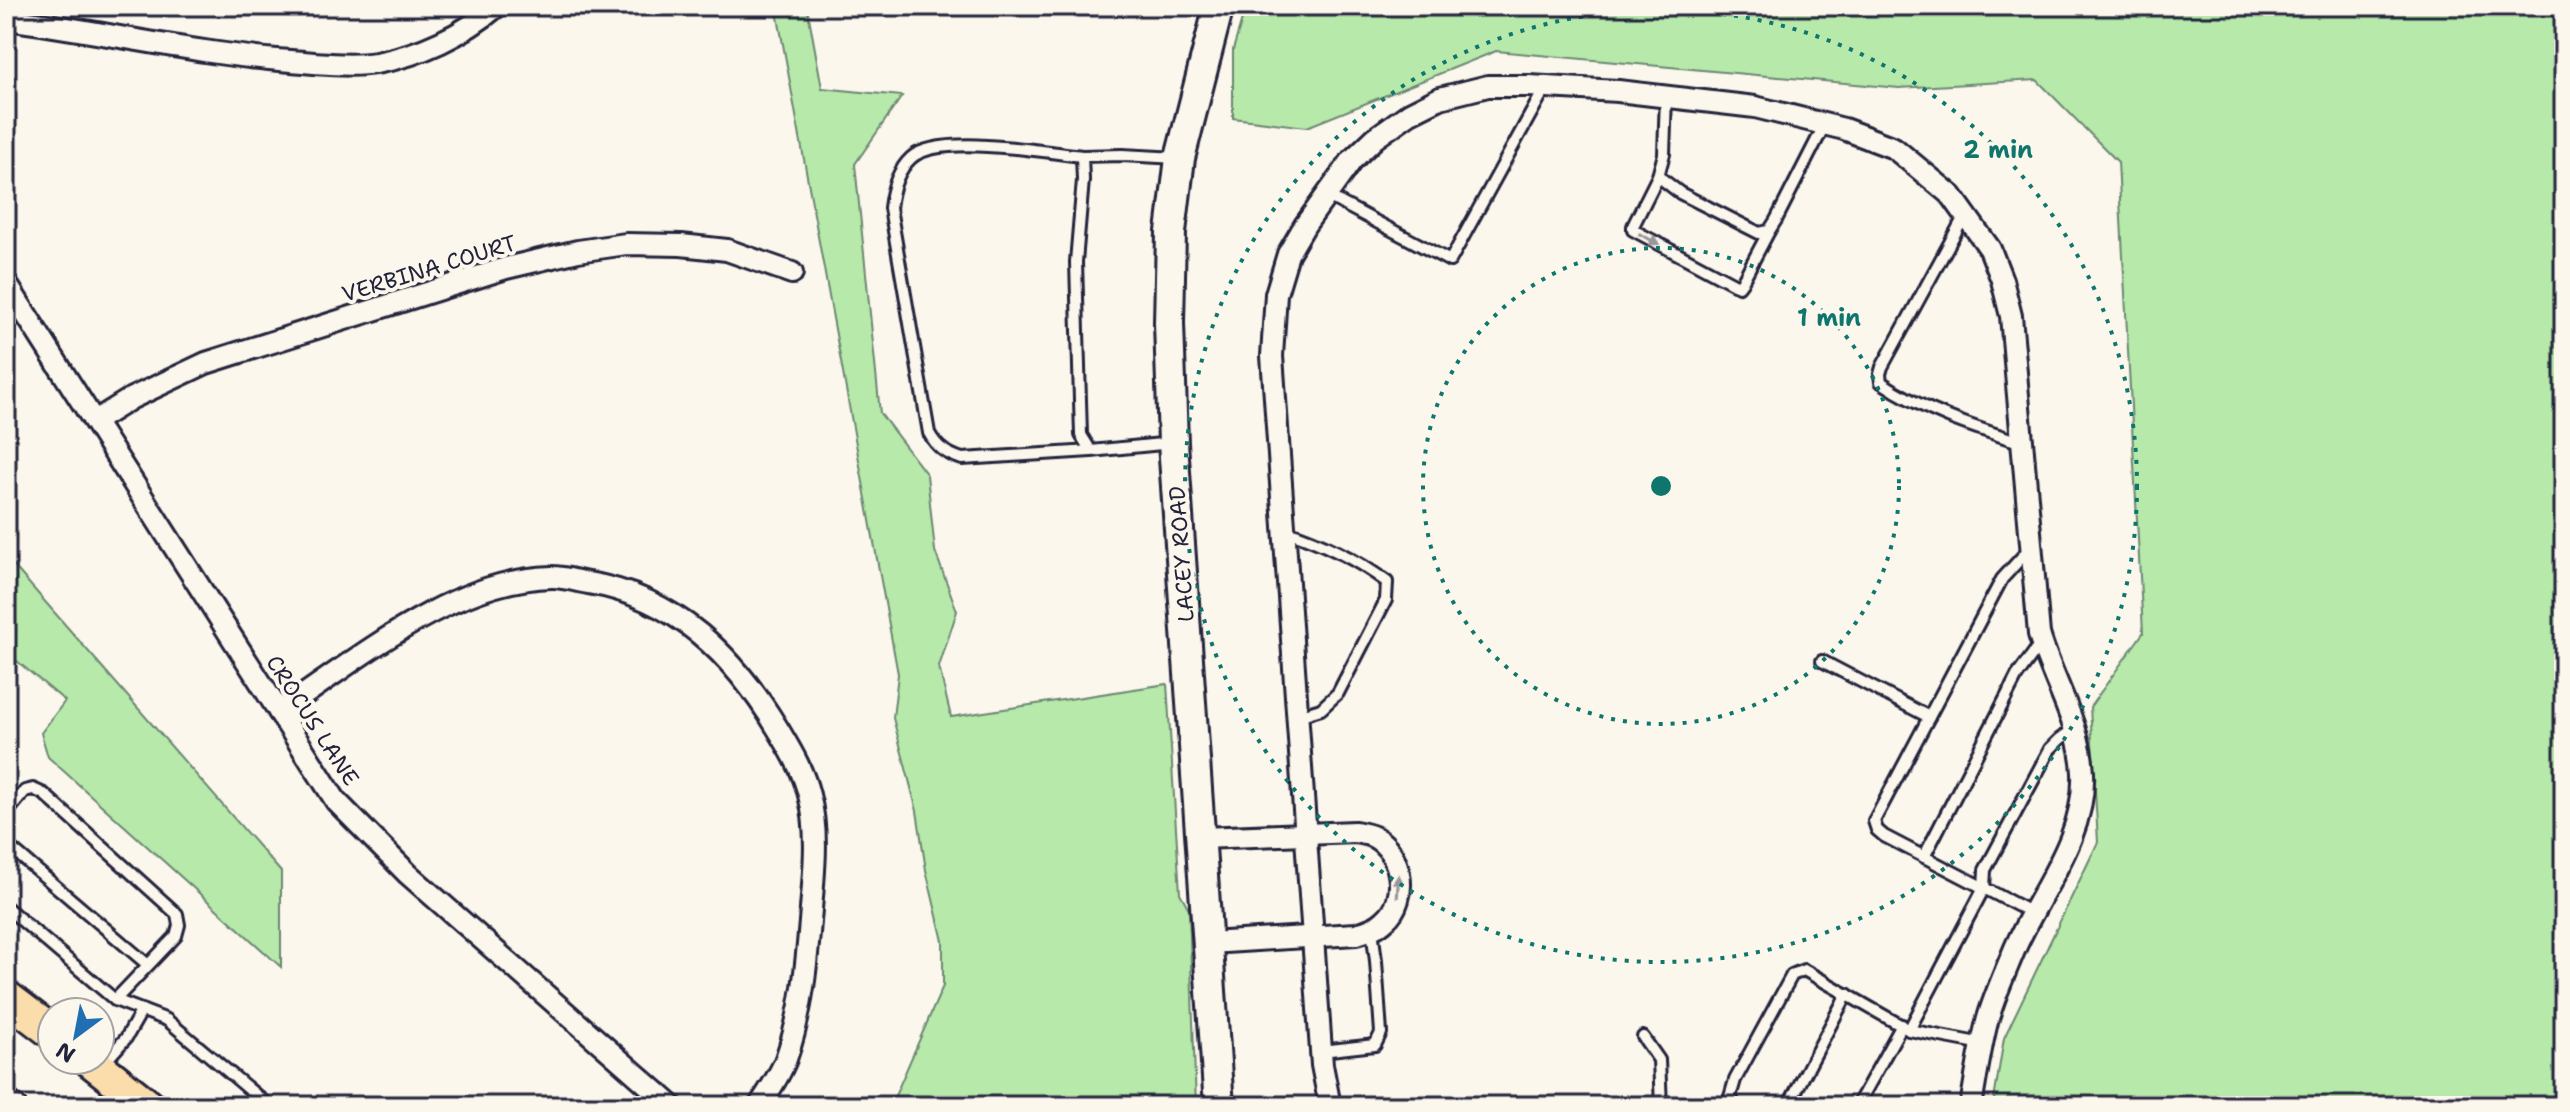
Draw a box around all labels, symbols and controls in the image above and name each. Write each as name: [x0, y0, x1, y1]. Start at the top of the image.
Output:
text: 2 min: [1963, 134, 2033, 166]
street label: VERBINA COURT: [338, 228, 520, 309]
one-way arrow: [1637, 232, 1660, 245]
text: 1 min: [1797, 302, 1861, 334]
centre of rings: [1647, 472, 1675, 500]
street label: LACEY ROAD: [1162, 485, 1201, 623]
street label: CROCUS LANE: [260, 649, 366, 791]
one-way arrow: [1392, 873, 1405, 898]
north arrow: [36, 996, 116, 1076]
text: N: [51, 1036, 81, 1069]

